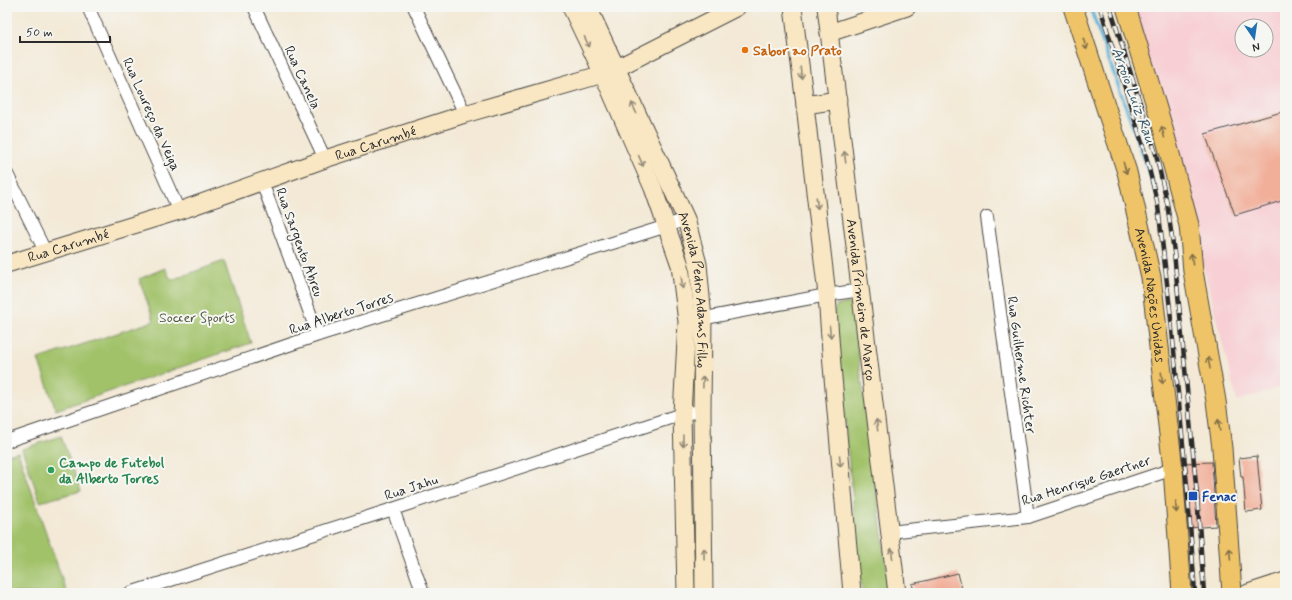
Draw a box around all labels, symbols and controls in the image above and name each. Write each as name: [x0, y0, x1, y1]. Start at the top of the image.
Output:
scale bar: [20, 18, 110, 44]
north arrow: [1234, 18, 1274, 58]
text: 50 m: [26, 25, 53, 41]
one-way arrow: [584, 36, 591, 48]
one-way arrow: [1082, 37, 1089, 50]
text: N: [1251, 39, 1261, 54]
place label: Sabor ao Prato: [753, 42, 842, 60]
street label: Rua Canela: [280, 43, 325, 112]
water label: Arroio Luiz Rau: [1106, 44, 1160, 146]
marker: Sabor ao Prato: [740, 45, 750, 55]
street label: Rua Loureço da Veiga: [118, 55, 184, 174]
one-way arrow: [797, 66, 805, 79]
one-way arrow: [630, 102, 637, 114]
street label: Rua Carumbé: [333, 122, 419, 165]
one-way arrow: [1159, 126, 1167, 139]
one-way arrow: [841, 151, 849, 164]
one-way arrow: [638, 154, 645, 166]
one-way arrow: [1122, 161, 1129, 174]
street label: Rua Sargento Abreu: [270, 185, 327, 300]
one-way arrow: [813, 196, 820, 209]
street label: Avenida Pedro Adams Filho: [674, 208, 711, 368]
street label: Avenida Primeiro de Março: [842, 218, 879, 382]
street label: Rua Carumbé: [26, 225, 111, 267]
street label: Avenida Nações Unidas: [1130, 226, 1169, 364]
one-way arrow: [1188, 253, 1196, 266]
one-way arrow: [678, 276, 686, 289]
street label: Rua Alberto Torres: [287, 289, 396, 339]
street label: Rua Guilherme Richter: [1002, 295, 1040, 435]
park label: Soccer Sports: [159, 309, 235, 327]
one-way arrow: [826, 325, 833, 338]
one-way arrow: [1205, 357, 1213, 370]
one-way arrow: [1159, 371, 1166, 384]
one-way arrow: [699, 376, 707, 389]
one-way arrow: [873, 419, 881, 432]
one-way arrow: [1215, 419, 1223, 432]
one-way arrow: [679, 434, 687, 447]
street label: Rua Henrique Gaertner: [1020, 452, 1153, 510]
place label: Campo de Futebol da Alberto Torres: [59, 454, 165, 488]
one-way arrow: [837, 454, 844, 467]
marker: Campo de Futebol da Alberto Torres: [46, 465, 56, 475]
street label: Rua Jahu: [382, 471, 440, 505]
place label: Fenac: [1202, 488, 1237, 506]
marker: Fenac: [1187, 490, 1199, 502]
one-way arrow: [1172, 500, 1179, 513]
one-way arrow: [700, 548, 708, 561]
one-way arrow: [888, 548, 896, 561]
one-way arrow: [1226, 548, 1233, 561]

